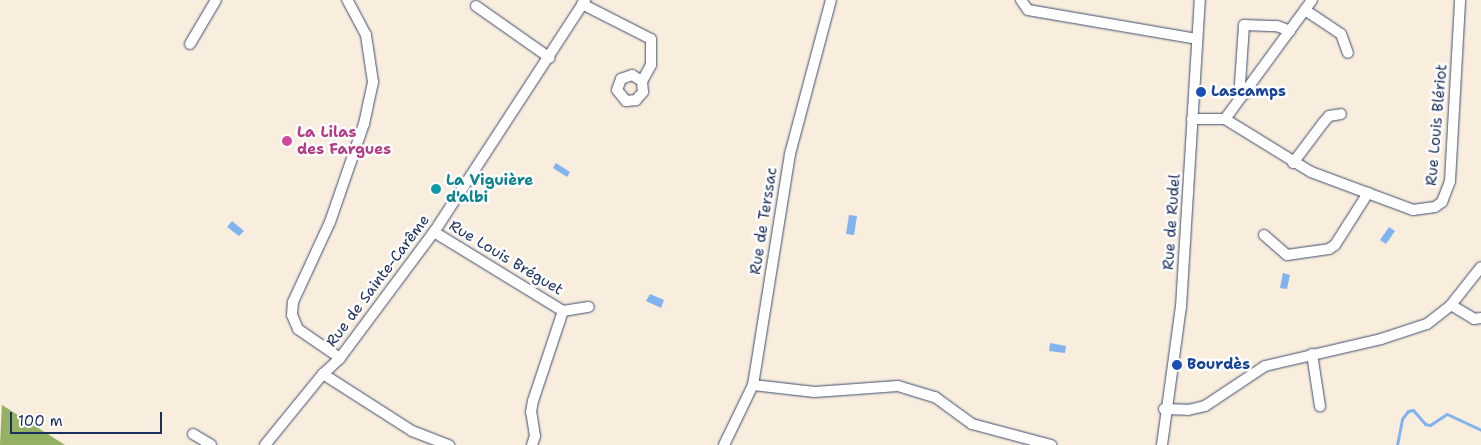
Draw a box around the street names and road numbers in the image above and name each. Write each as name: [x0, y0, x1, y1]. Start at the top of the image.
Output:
street label: Rue Louis Blériot: [1423, 63, 1451, 187]
street label: Rue de Terssac: [747, 166, 781, 276]
street label: Rue de Rudel: [1160, 173, 1184, 271]
street label: Rue de Sainte-Carême: [323, 212, 433, 350]
street label: Rue Louis Bréguet: [446, 217, 566, 299]

